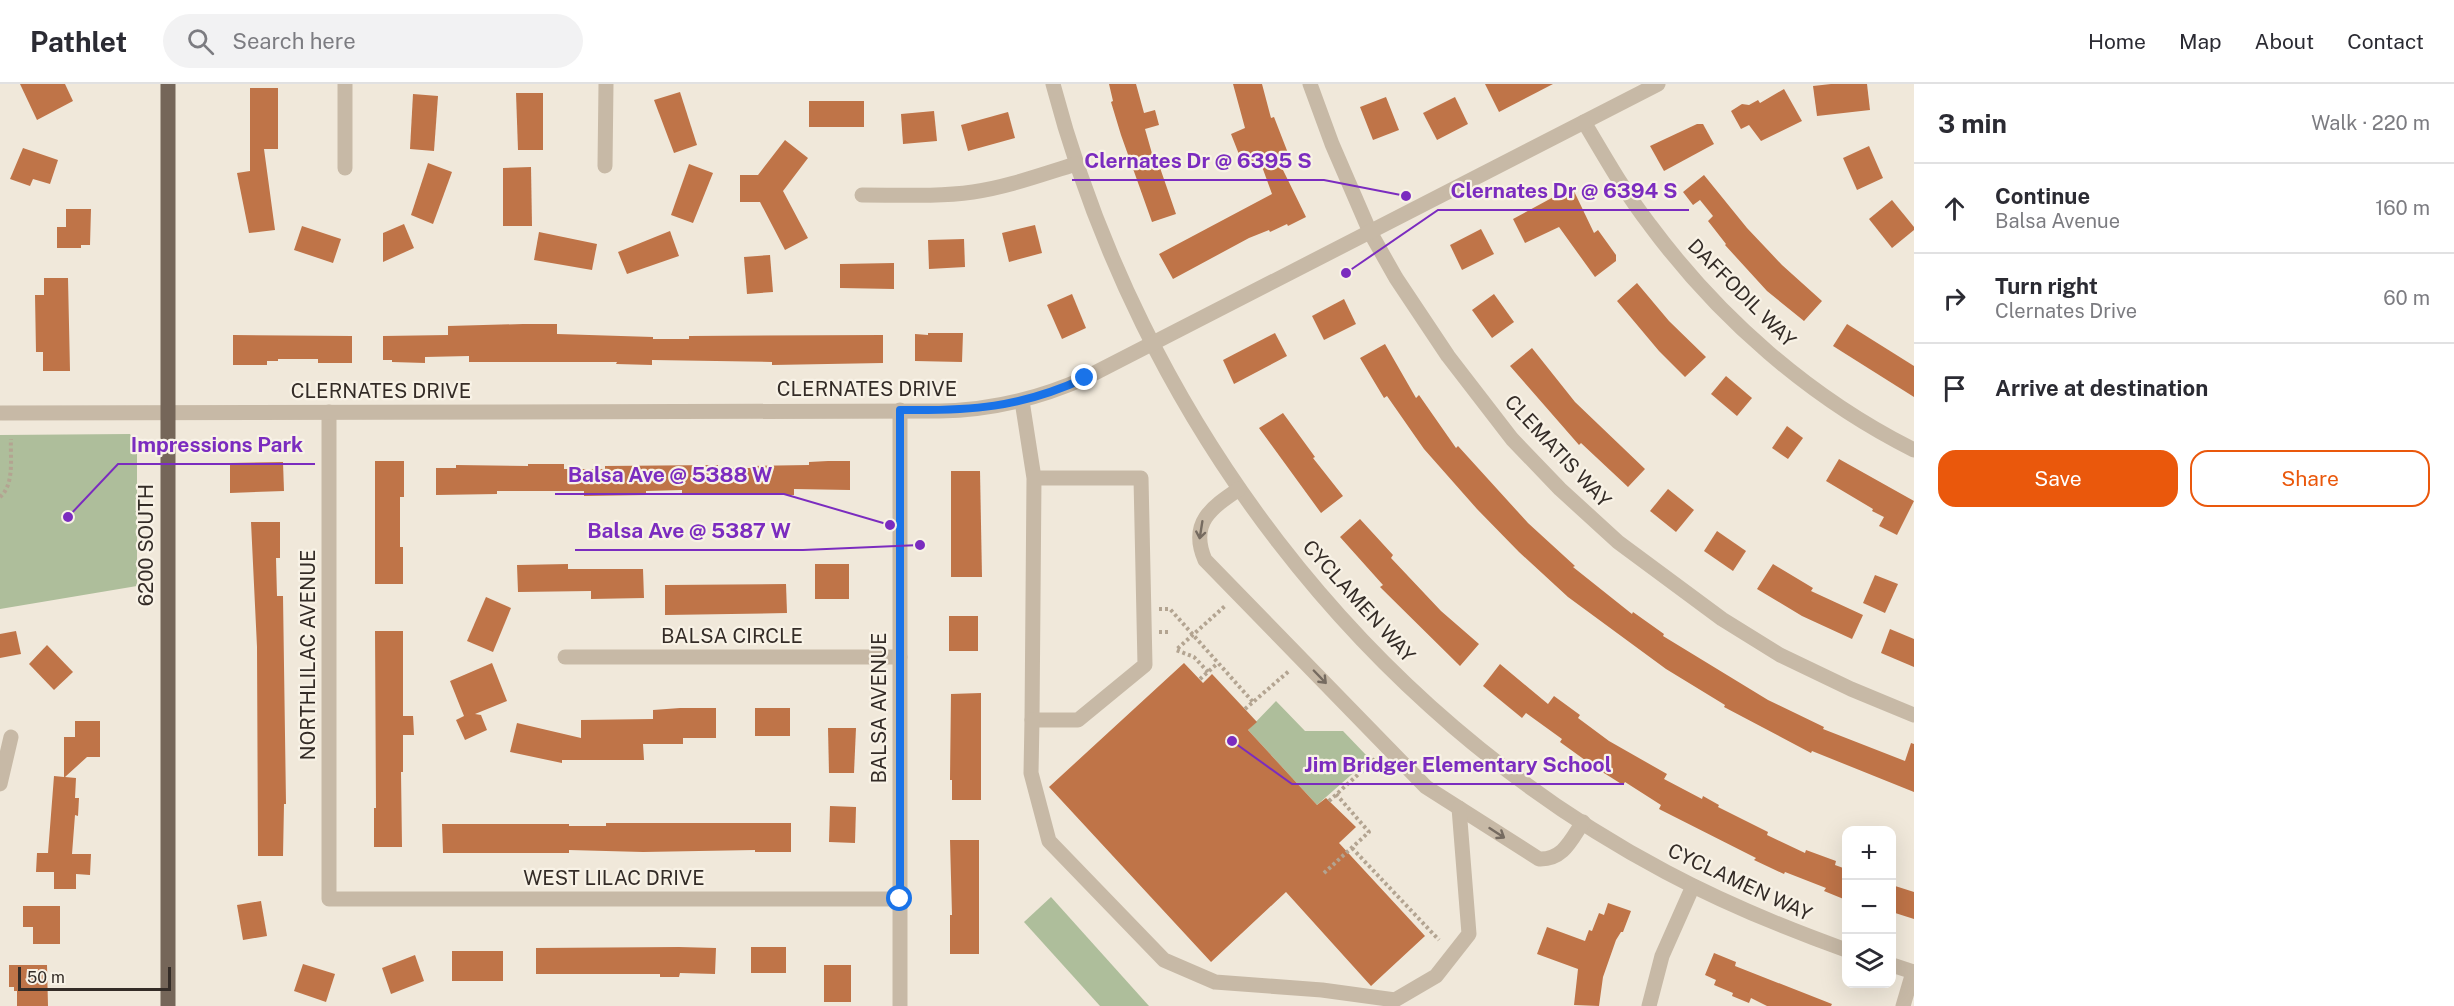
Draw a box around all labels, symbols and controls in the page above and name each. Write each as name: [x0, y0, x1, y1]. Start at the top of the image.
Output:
search box: [163, 14, 583, 68]
text: Pathlet: [30, 25, 127, 58]
icon: search: [184, 25, 217, 58]
text: Search here: [232, 28, 356, 54]
text: Home: [2088, 29, 2146, 54]
text: Map: [2179, 29, 2222, 54]
text: About: [2255, 29, 2314, 54]
text: Contact: [2347, 29, 2424, 54]
text: 3 min: [1938, 108, 2007, 139]
text: Walk · 220 m: [2311, 111, 2430, 135]
callout: Clernates Dr @ 6395 S: [1072, 141, 1324, 180]
text: Clernates Dr @ 6395 S: [1084, 148, 1312, 173]
callout: Clernates Dr @ 6394 S: [1438, 171, 1689, 210]
text: Clernates Dr @ 6394 S: [1450, 178, 1678, 203]
text: Continue: [1995, 183, 2090, 209]
icon: ahead: [1938, 192, 1971, 225]
text: 160 m: [2375, 196, 2430, 220]
text: Balsa Avenue: [1995, 209, 2120, 233]
street label: DAFFODIL WAY: [1683, 234, 1801, 352]
text: Turn right: [1995, 273, 2098, 299]
icon: right: [1938, 282, 1971, 315]
text: 60 m: [2383, 286, 2430, 310]
text: Clernates Drive: [1995, 299, 2137, 323]
route end: [1071, 364, 1097, 390]
icon: arrive: [1938, 372, 1971, 405]
text: Arrive at destination: [1995, 375, 2208, 401]
street label: CLERNATES DRIVE: [777, 377, 957, 401]
street label: CLERNATES DRIVE: [291, 379, 471, 403]
street label: CLEMATIS WAY: [1500, 390, 1616, 512]
callout: Impressions Park: [118, 425, 315, 464]
text: Impressions Park: [131, 432, 303, 457]
button: Save: [1938, 450, 2178, 507]
button: Share: [2190, 450, 2430, 507]
callout: Balsa Ave @ 5388 W: [555, 455, 784, 494]
text: Balsa Ave @ 5388 W: [568, 462, 772, 487]
street label: 6200 SOUTH: [134, 484, 158, 606]
callout: Balsa Ave @ 5387 W: [575, 511, 803, 550]
text: Balsa Ave @ 5387 W: [587, 518, 791, 543]
one-way arrow: [1196, 520, 1207, 539]
street label: CYCLAMEN WAY: [1298, 535, 1420, 667]
street label: NORTHLILAC AVENUE: [296, 550, 320, 760]
street label: BALSA CIRCLE: [661, 624, 803, 648]
street label: BALSA AVENUE: [867, 633, 891, 783]
one-way arrow: [1313, 670, 1327, 685]
callout: Jim Bridger Elementary School: [1292, 745, 1624, 784]
text: Jim Bridger Elementary School: [1304, 752, 1612, 777]
map controls: [1842, 826, 1896, 988]
button: +: [1842, 826, 1896, 880]
one-way arrow: [1488, 827, 1505, 840]
street label: CYCLAMEN WAY: [1664, 838, 1816, 926]
street label: WEST LILAC DRIVE: [523, 866, 705, 890]
button: −: [1842, 880, 1896, 934]
route start: [886, 885, 912, 911]
button: layers: [1842, 934, 1896, 988]
scale bar: [18, 964, 171, 992]
text: 50 m: [27, 968, 65, 987]

